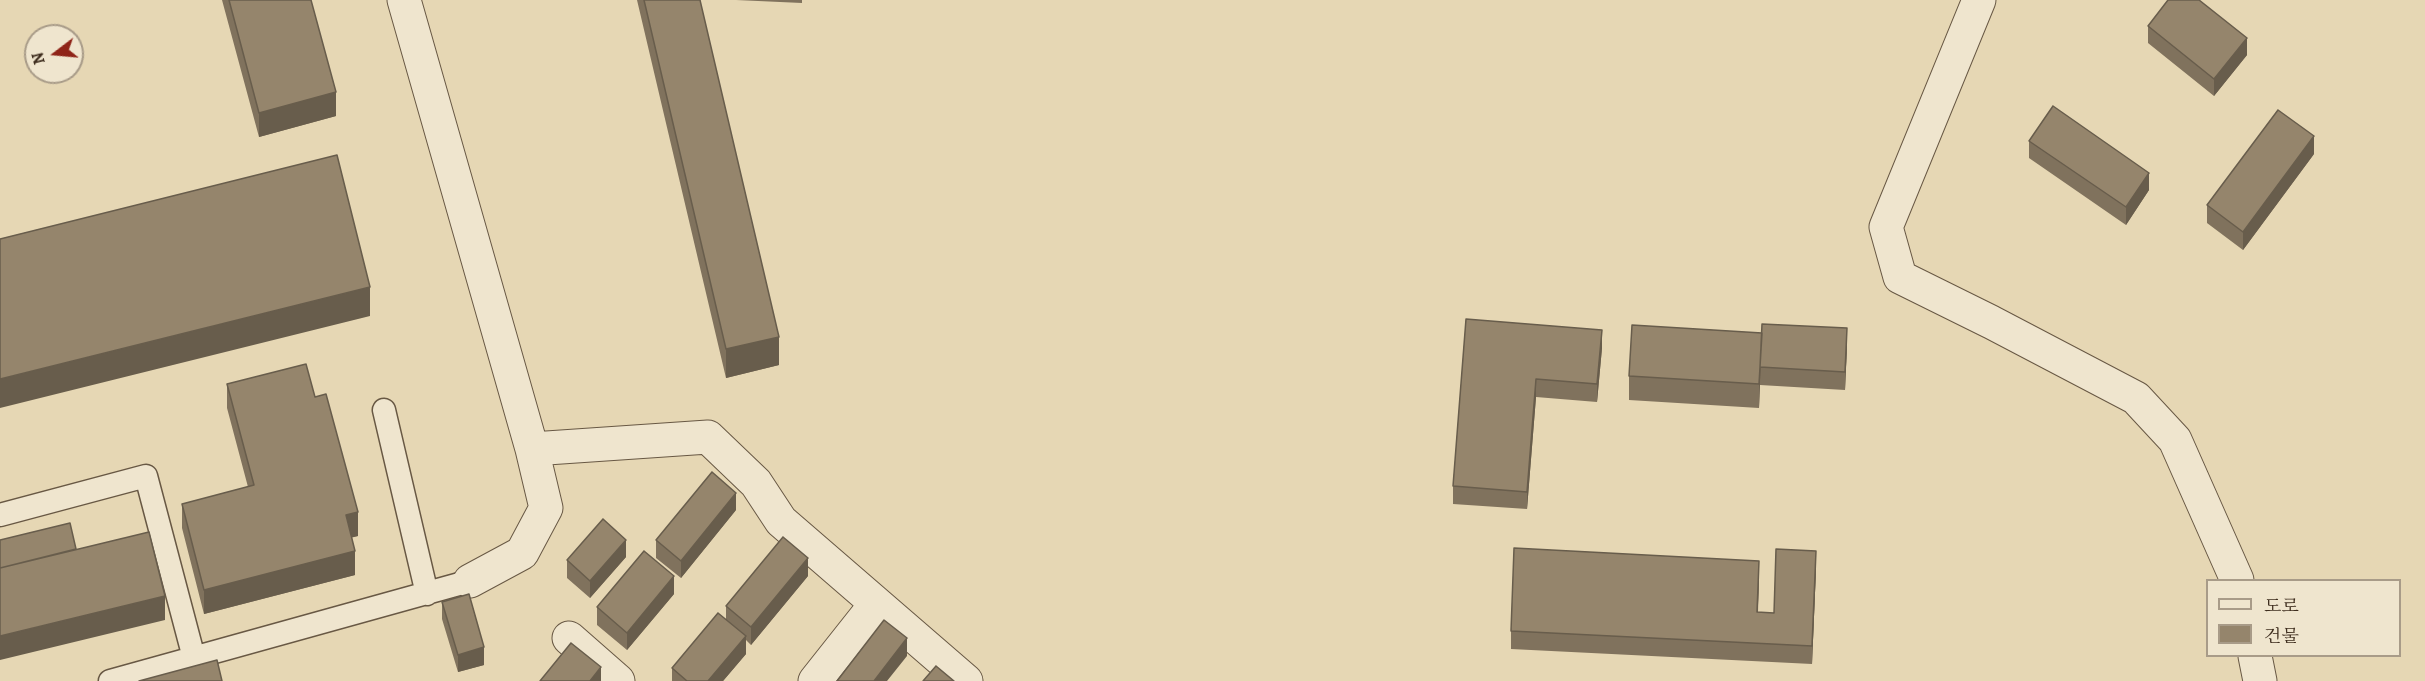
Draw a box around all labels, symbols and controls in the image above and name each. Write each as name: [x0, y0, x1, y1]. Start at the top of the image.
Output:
north arrow: [24, 24, 84, 84]
text: N: [26, 50, 51, 67]
legend: [2206, 579, 2401, 657]
text: 도로: [2264, 594, 2299, 618]
text: 건물: [2264, 624, 2299, 648]

